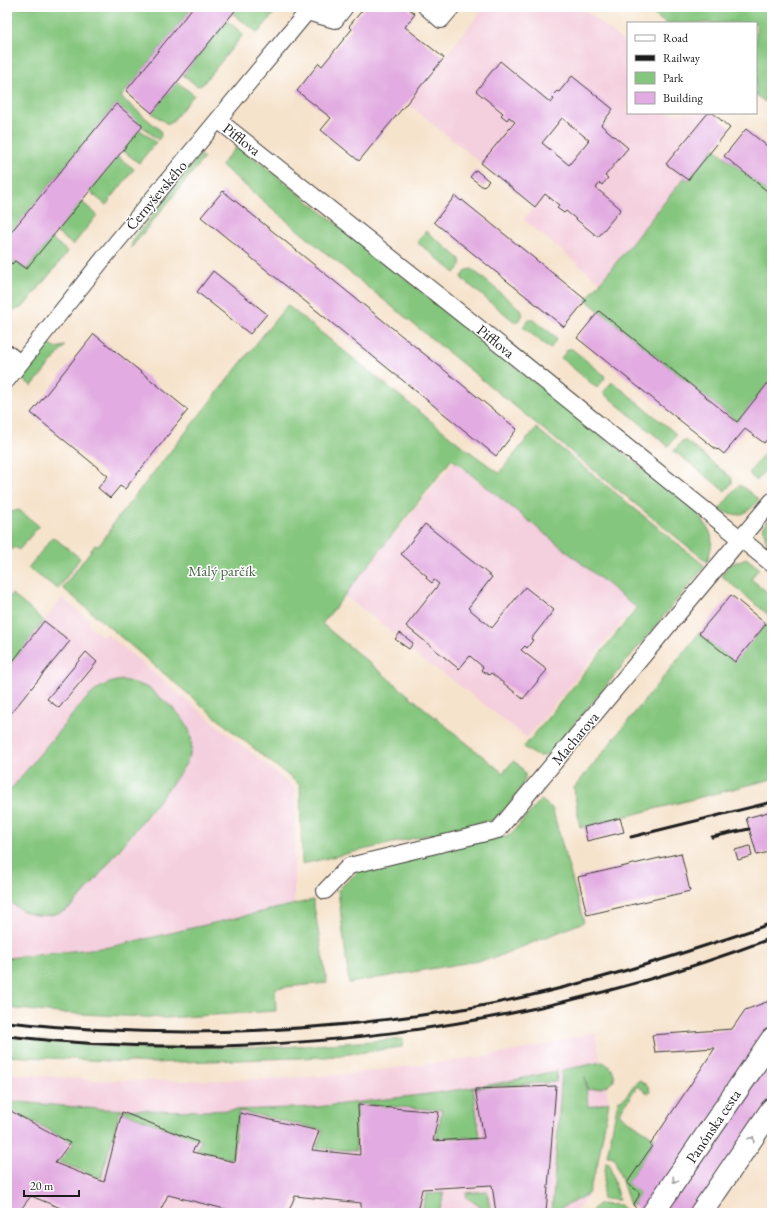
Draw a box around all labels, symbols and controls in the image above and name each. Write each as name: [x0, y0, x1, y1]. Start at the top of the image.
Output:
legend: [627, 22, 757, 114]
text: Road: [663, 30, 689, 46]
text: Railway: [663, 50, 701, 66]
text: Park: [663, 70, 684, 86]
text: Building: [663, 90, 704, 106]
street label: Pifflova: [219, 118, 265, 160]
street label: Černyševského: [121, 156, 191, 234]
street label: Pifflova: [473, 320, 519, 362]
park label: Malý parčík: [188, 561, 257, 580]
street label: Macharova: [547, 708, 603, 768]
street label: Panónska cesta: [681, 1086, 745, 1166]
one-way arrow: [747, 1136, 754, 1143]
scale bar: [24, 1172, 79, 1198]
one-way arrow: [673, 1176, 680, 1183]
text: 20 m: [30, 1178, 54, 1194]

